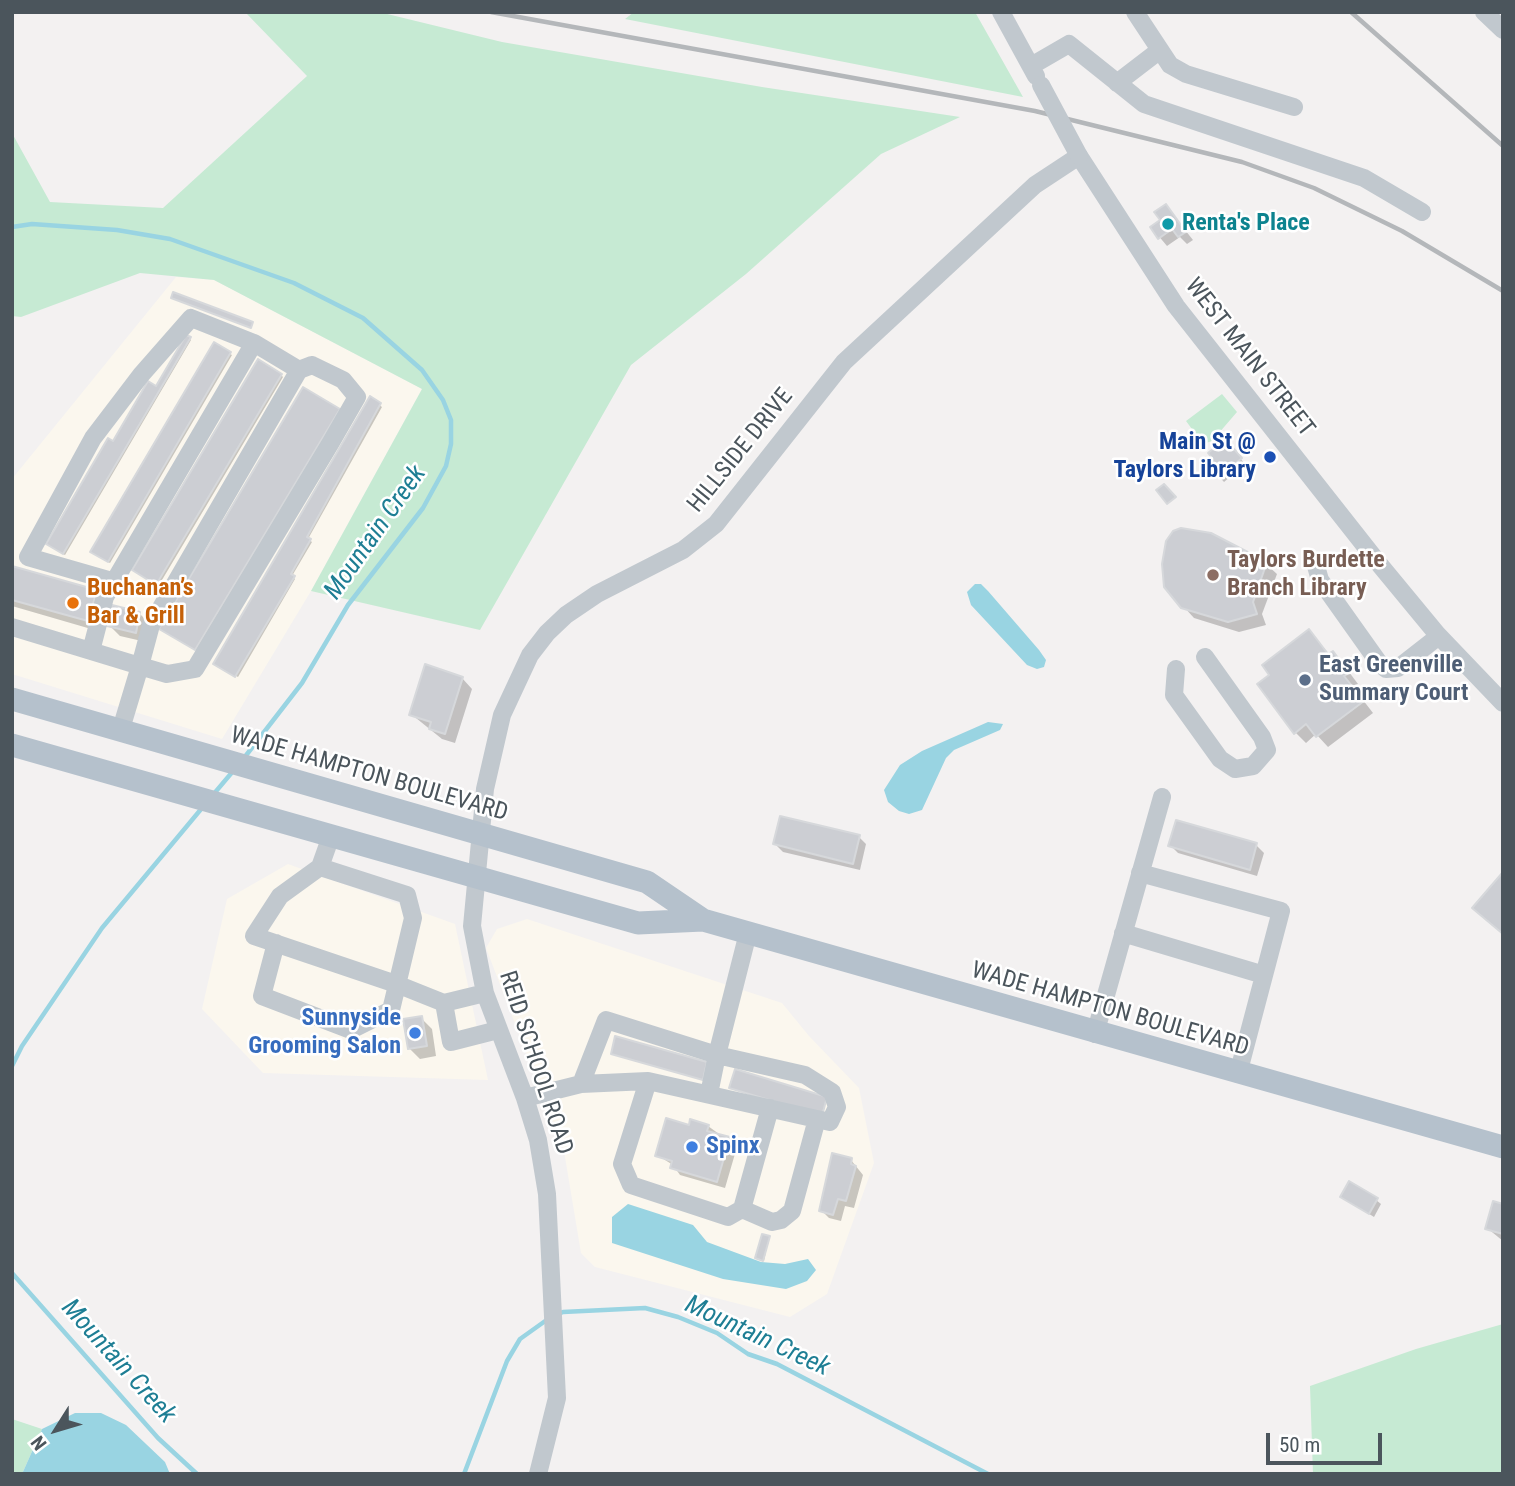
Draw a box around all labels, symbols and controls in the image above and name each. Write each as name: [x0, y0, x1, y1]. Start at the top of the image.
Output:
place label: Renta's Place: [1182, 210, 1310, 238]
marker: Renta's Place: [1160, 216, 1176, 232]
street label: WEST MAIN STREET: [1178, 273, 1320, 443]
street label: HILLSIDE DRIVE: [682, 383, 800, 519]
place label: Main St @ Taylors Library: [1114, 429, 1256, 485]
marker: Main St @ Taylors Library: [1262, 449, 1278, 465]
water label: Mountain Creek: [318, 460, 434, 606]
place label: Taylors Burdette Branch Library: [1227, 547, 1385, 603]
marker: Taylors Burdette Branch Library: [1205, 567, 1221, 583]
place label: Buchanan’s Bar & Grill: [87, 575, 194, 631]
marker: Buchanan’s Bar & Grill: [65, 595, 81, 611]
place label: East Greenville Summary Court: [1319, 652, 1468, 708]
marker: East Greenville Summary Court: [1297, 672, 1313, 688]
street label: WADE HAMPTON BOULEVARD: [227, 722, 511, 828]
street label: WADE HAMPTON BOULEVARD: [968, 957, 1252, 1063]
street label: REID SCHOOL ROAD: [492, 968, 578, 1158]
place label: Sunnyside Grooming Salon: [248, 1005, 401, 1061]
marker: Sunnyside Grooming Salon: [407, 1025, 423, 1041]
place label: Spinx: [706, 1133, 760, 1161]
marker: Spinx: [684, 1139, 700, 1155]
water label: Mountain Creek: [680, 1290, 834, 1384]
water label: Mountain Creek: [54, 1293, 182, 1431]
north arrow: [21, 1395, 91, 1465]
scale bar: [1270, 1420, 1386, 1464]
text: N: [26, 1431, 52, 1455]
text: 50 m: [1279, 1433, 1320, 1457]

